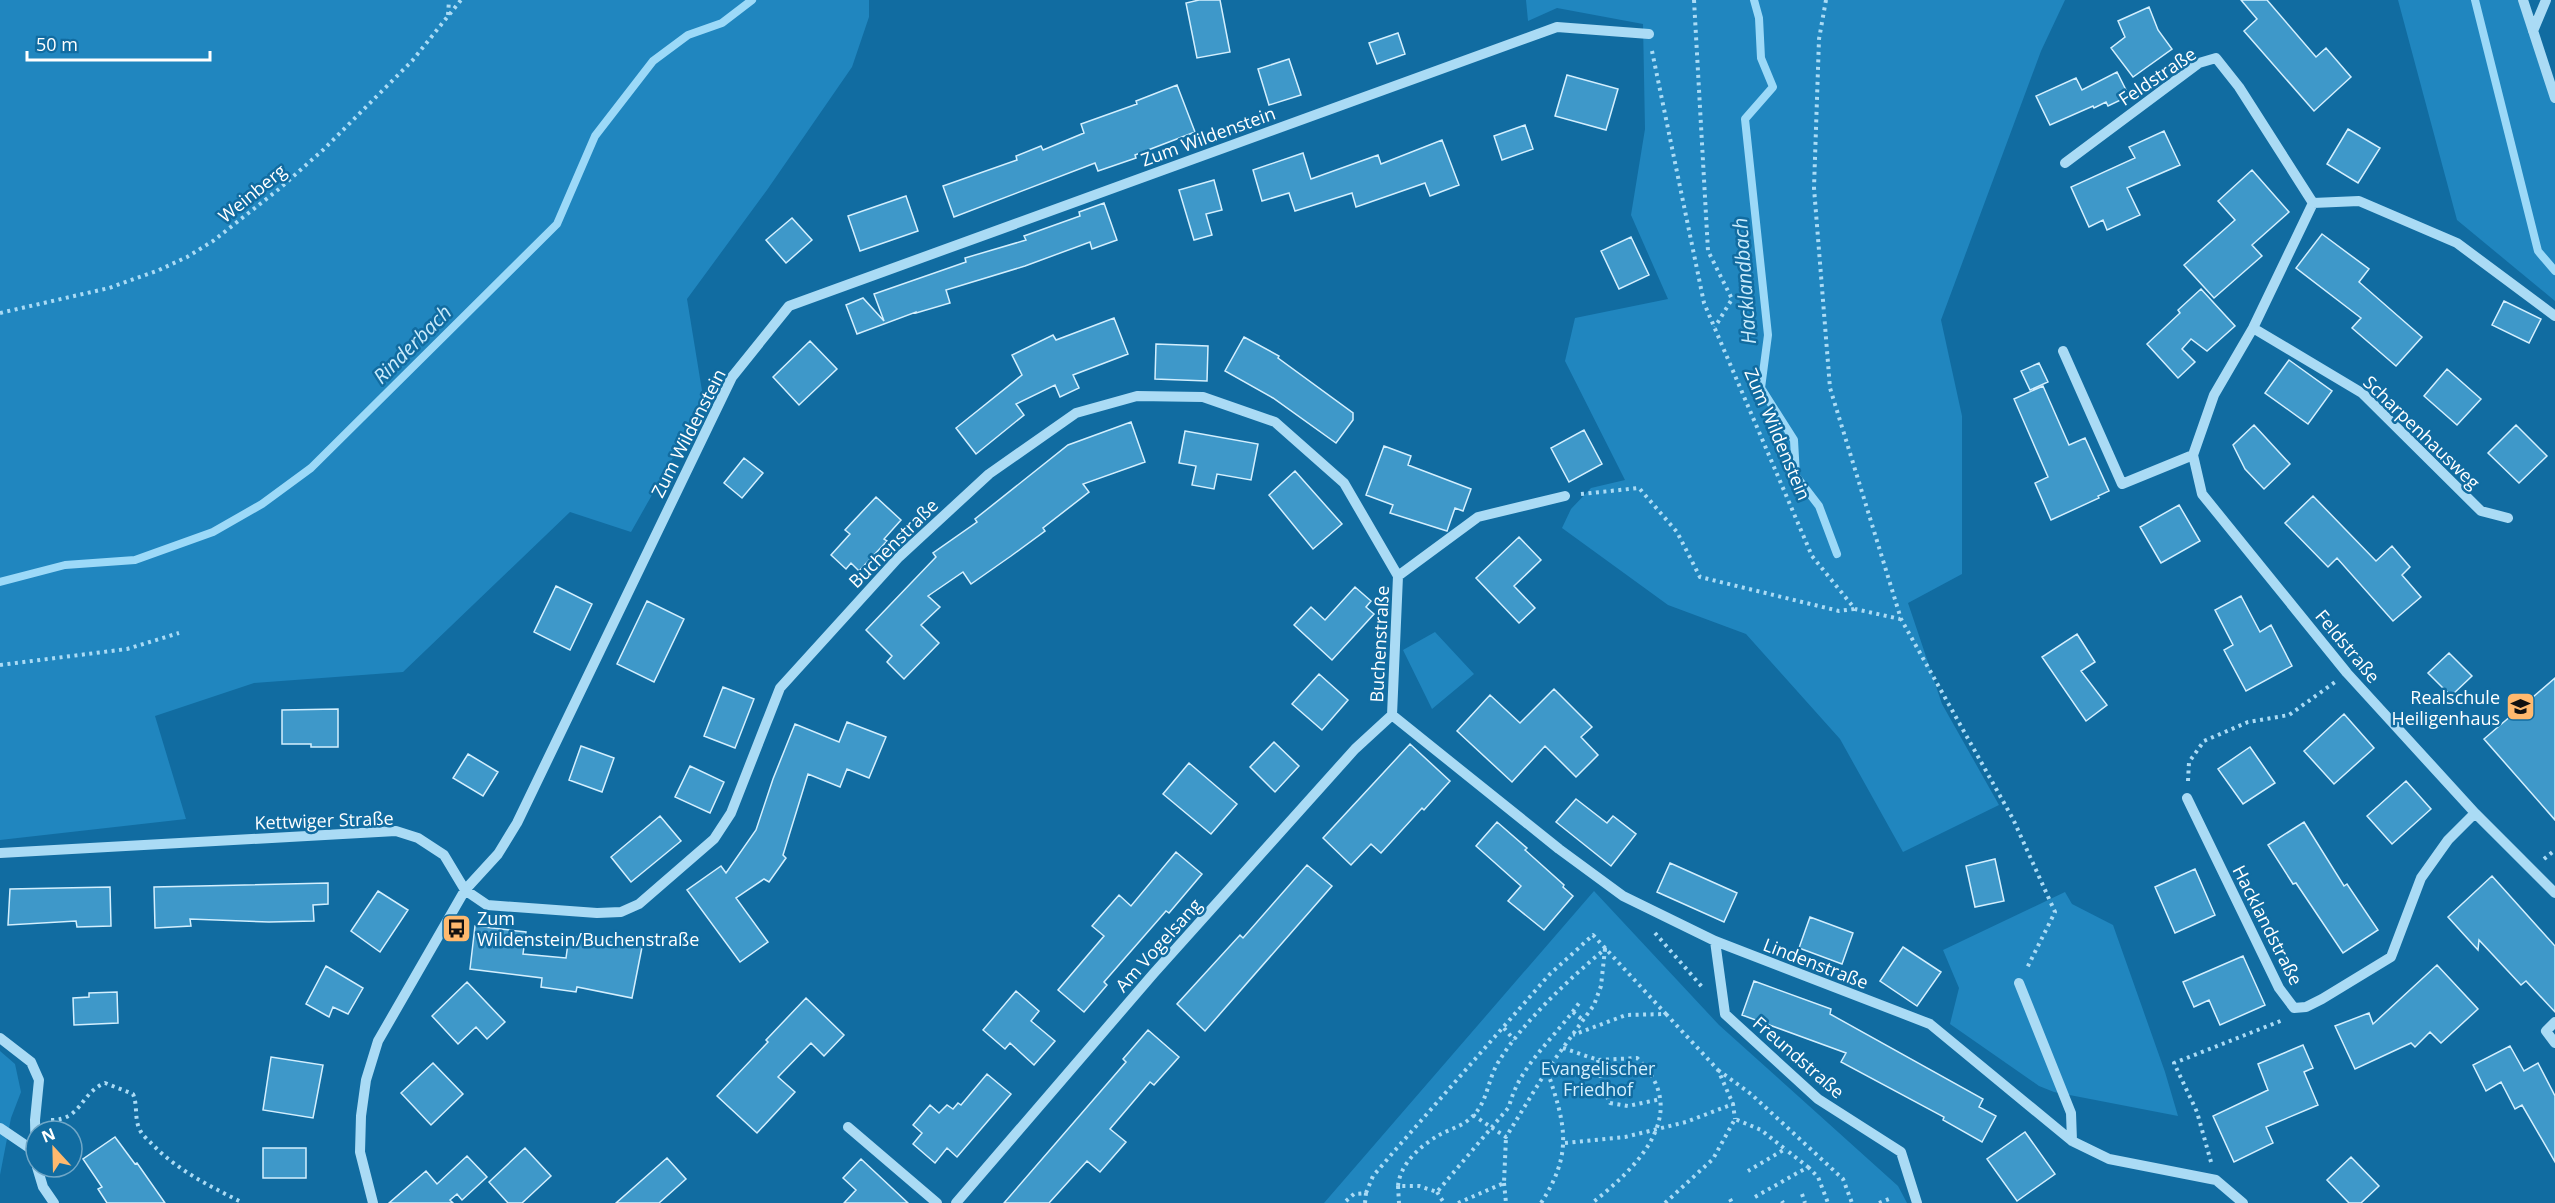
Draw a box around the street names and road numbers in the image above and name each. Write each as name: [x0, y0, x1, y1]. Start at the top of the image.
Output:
street label: Feldstraße: [2114, 41, 2200, 111]
street label: Zum Wildenstein: [1138, 101, 1278, 171]
street label: Weinberg: [213, 158, 291, 228]
street label: Zum Wildenstein: [1739, 364, 1817, 504]
street label: Zum Wildenstein: [645, 365, 731, 501]
street label: Scharpenhausweg: [2358, 370, 2486, 494]
street label: Buchenstraße: [843, 493, 943, 593]
street label: Buchenstraße: [1364, 585, 1394, 703]
street label: Feldstraße: [2310, 604, 2386, 688]
street label: Kettwiger Straße: [254, 806, 394, 834]
street label: Hacklandstraße: [2227, 861, 2309, 989]
street label: Am Vogelsang: [1110, 893, 1207, 997]
street label: Lindenstraße: [1760, 932, 1872, 994]
street label: Freundstraße: [1748, 1011, 1850, 1103]

